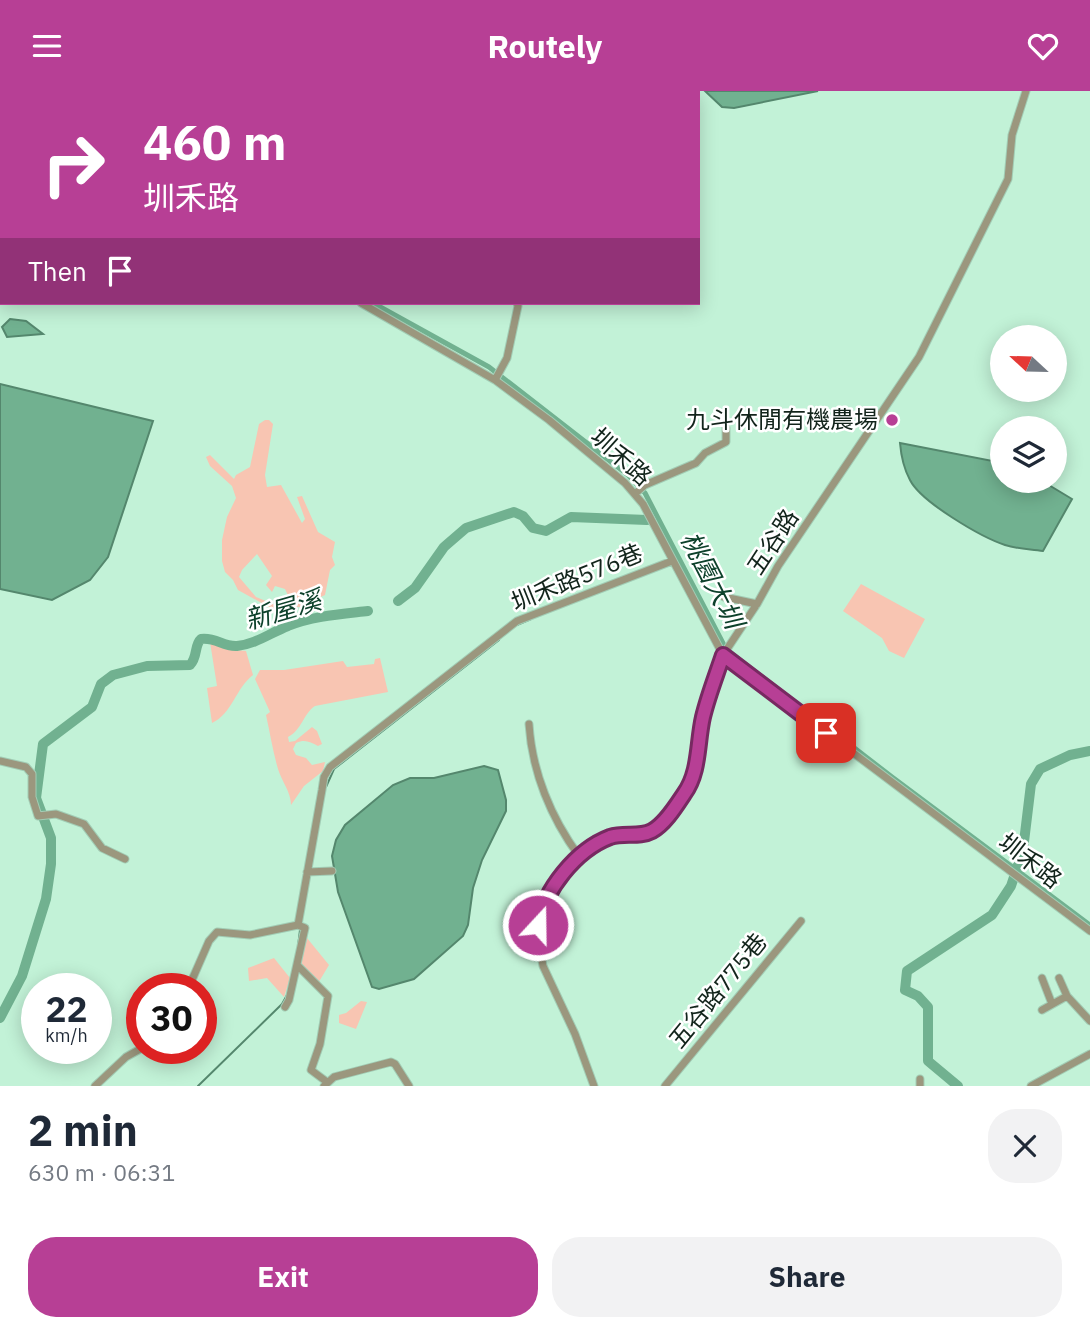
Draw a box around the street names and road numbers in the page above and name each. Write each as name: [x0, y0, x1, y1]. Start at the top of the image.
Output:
street label: 圳禾路: [584, 420, 659, 492]
street label: 五谷路: [739, 503, 805, 580]
street label: 圳禾路576巷: [506, 536, 647, 618]
street label: 圳禾路: [992, 825, 1069, 895]
street label: 五谷路775巷: [661, 926, 773, 1055]

